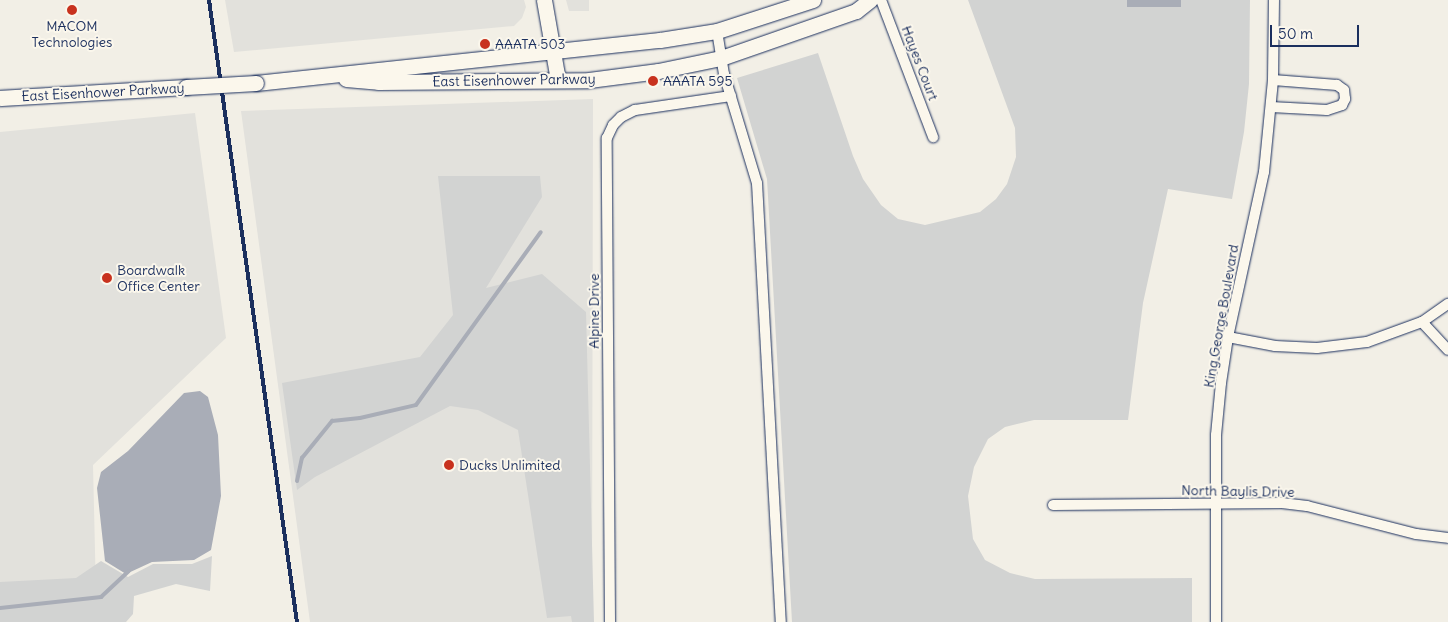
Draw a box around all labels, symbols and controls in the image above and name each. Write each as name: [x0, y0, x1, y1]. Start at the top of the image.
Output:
marker: MACOM Technologies: [66, 4, 78, 16]
scale bar: [1273, 15, 1362, 47]
place label: MACOM Technologies: [32, 18, 112, 50]
street label: Hayes Court: [898, 23, 942, 103]
text: 50 m: [1278, 24, 1313, 43]
place label: AAATA 503: [495, 36, 566, 52]
marker: AAATA 503: [479, 38, 491, 50]
street label: East Eisenhower Parkway: [432, 70, 596, 90]
place label: AAATA 595: [663, 73, 733, 89]
marker: AAATA 595: [647, 75, 659, 87]
street label: East Eisenhower Parkway: [21, 79, 185, 105]
street label: King George Boulevard: [1200, 243, 1242, 389]
place label: Boardwalk Office Center: [117, 262, 200, 294]
marker: Boardwalk Office Center: [101, 272, 113, 284]
street label: Alpine Drive: [586, 273, 602, 349]
place label: Ducks Unlimited: [459, 457, 561, 473]
marker: Ducks Unlimited: [443, 459, 455, 471]
street label: North Baylis Drive: [1181, 482, 1295, 500]

